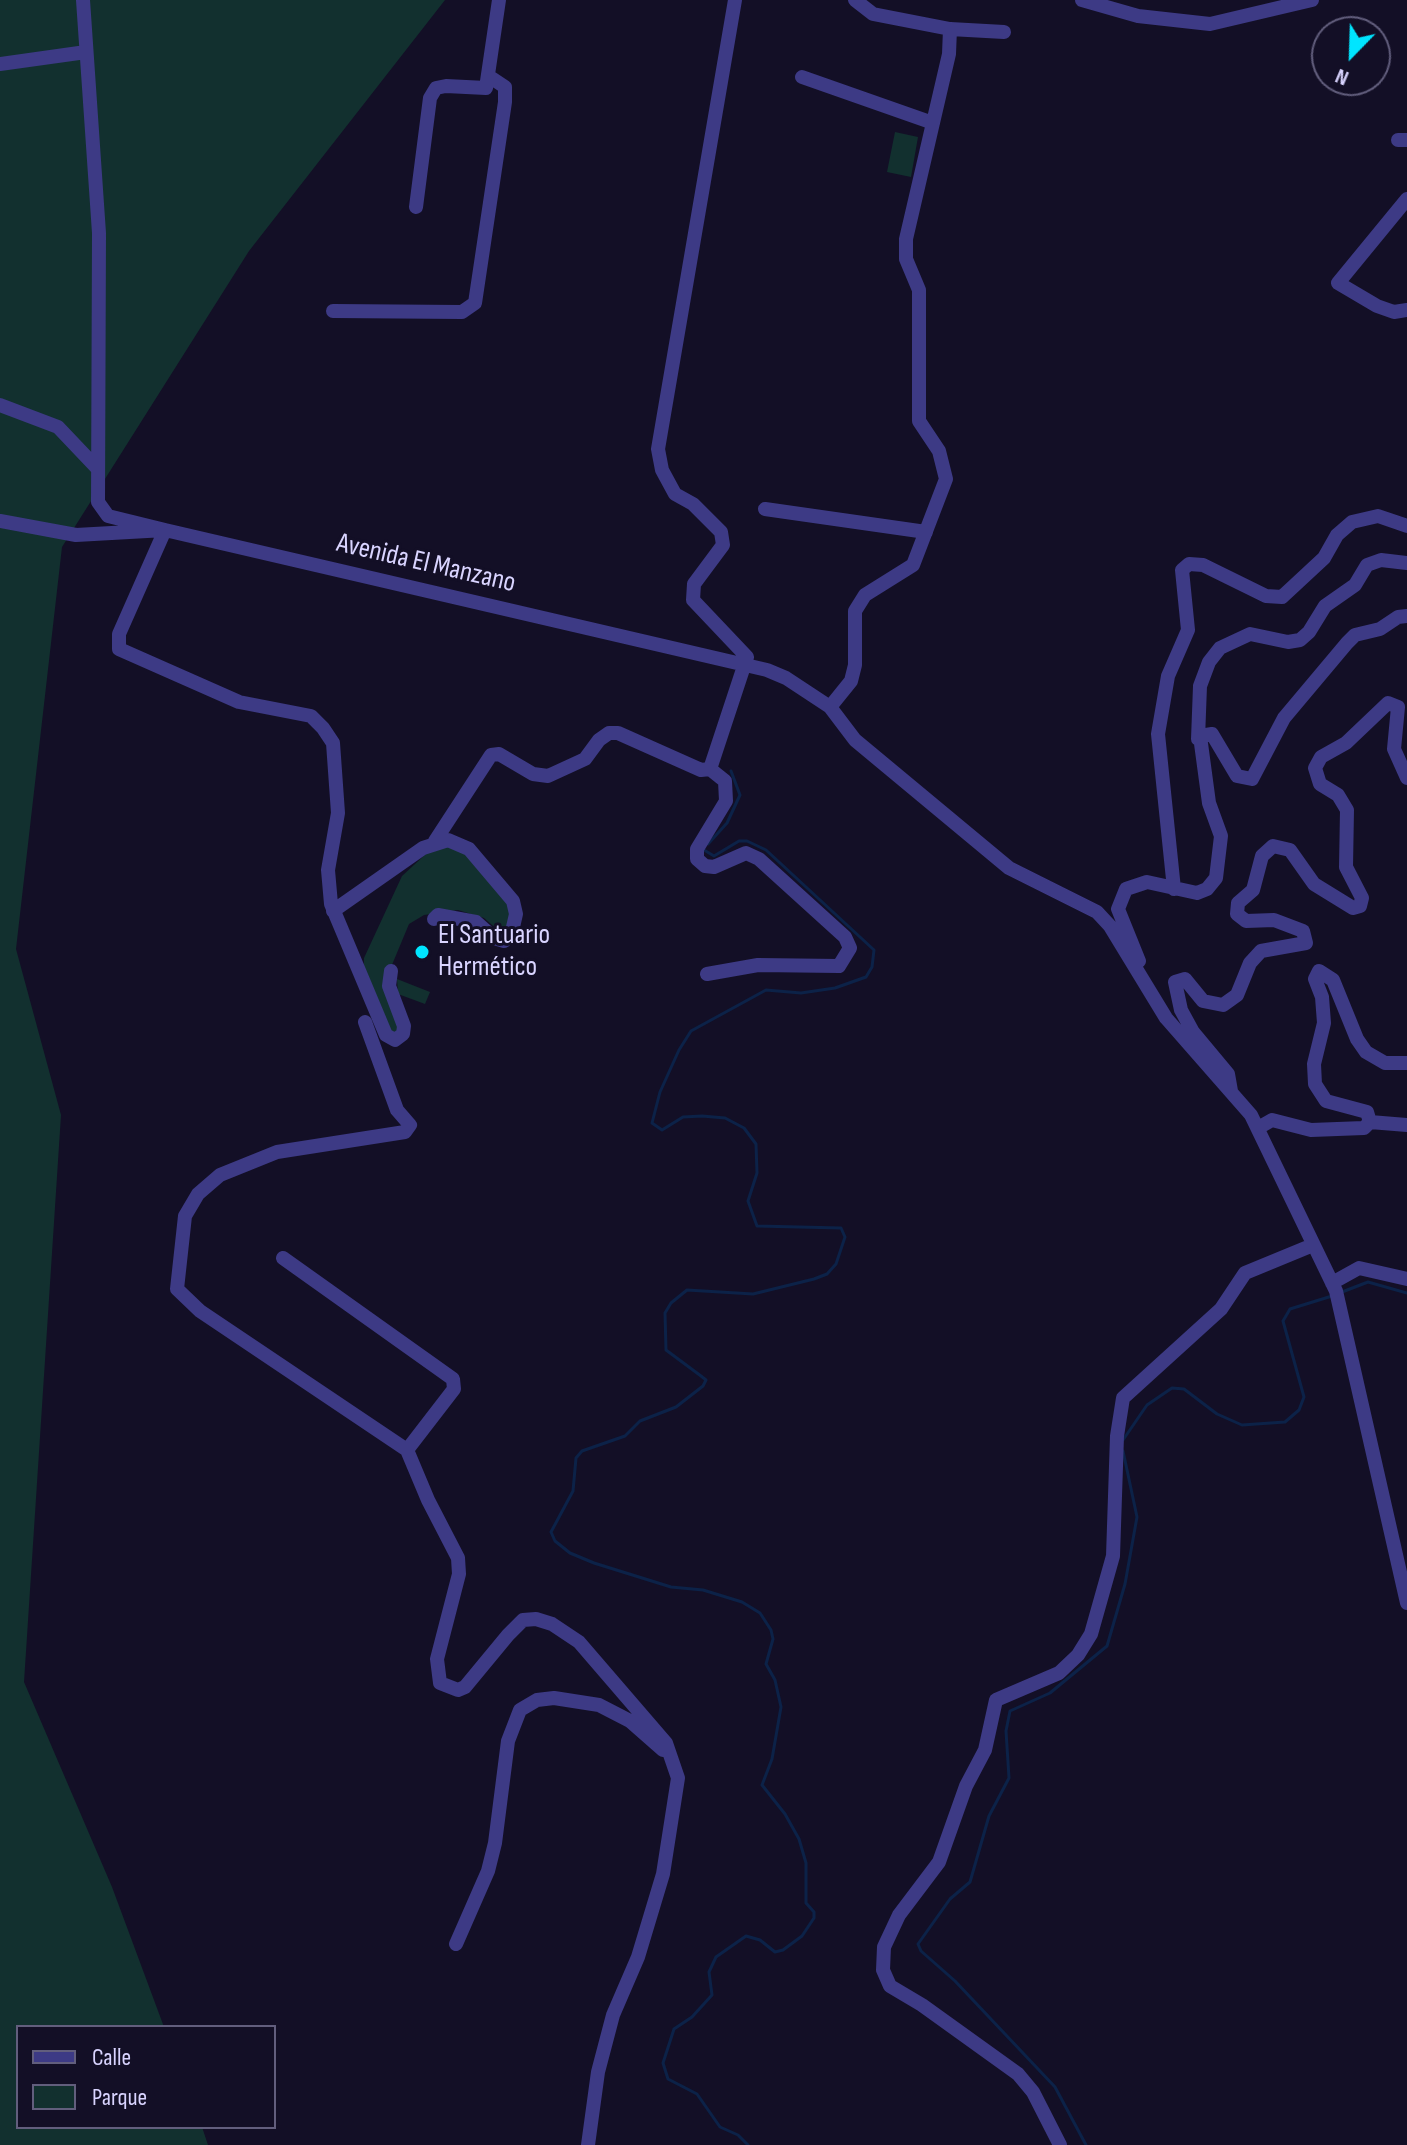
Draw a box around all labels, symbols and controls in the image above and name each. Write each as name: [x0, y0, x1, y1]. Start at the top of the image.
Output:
north arrow: [1311, 16, 1391, 96]
text: N: [1332, 62, 1353, 91]
street label: Avenida El Manzano: [333, 527, 519, 601]
place label: El Santuario Hermético: [438, 919, 550, 985]
marker: El Santuario Hermético: [413, 943, 431, 961]
legend: [16, 2025, 276, 2129]
text: Calle: [92, 2043, 131, 2072]
text: Parque: [92, 2083, 147, 2112]

